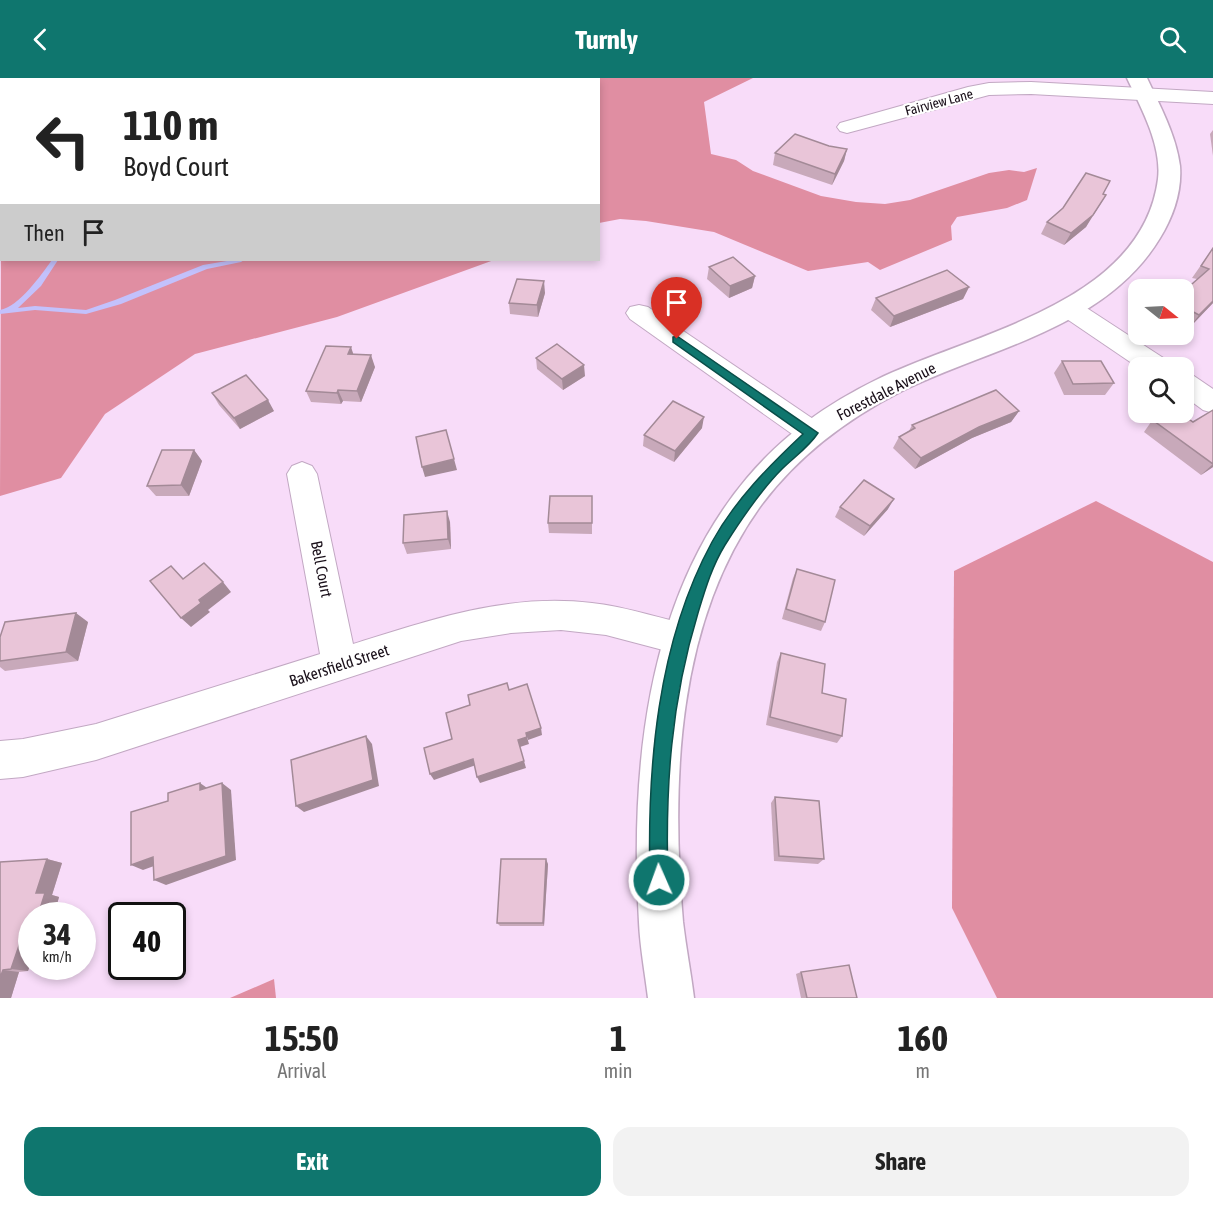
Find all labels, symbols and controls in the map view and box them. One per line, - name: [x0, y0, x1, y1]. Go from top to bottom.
- icon: back: [24, 23, 57, 56]
- icon: search: [1156, 23, 1189, 56]
- text: Turnly: [575, 24, 638, 55]
- street label: Fairview Lane: [903, 85, 975, 119]
- text: 110 m: [123, 101, 218, 149]
- icon: left: [24, 102, 102, 180]
- text: Boyd Court: [123, 151, 229, 182]
- icon: arrive: [77, 216, 110, 249]
- text: Then: [24, 220, 65, 246]
- pin: [651, 277, 702, 339]
- north arrow: [1128, 279, 1194, 345]
- map controls: [1128, 279, 1194, 423]
- icon: arrive: [660, 286, 693, 319]
- button: search: [1128, 357, 1194, 423]
- street label: Forestdale Avenue: [834, 358, 938, 424]
- street label: Bell Court: [308, 539, 336, 599]
- street label: Bakersfield Street: [287, 640, 391, 690]
- position arrow: [627, 848, 691, 912]
- speed limit sign: 40: [108, 902, 186, 980]
- text: 34: [43, 917, 71, 951]
- text: km/h: [42, 948, 72, 965]
- text: 15:50: [265, 1017, 339, 1059]
- text: 1: [610, 1017, 627, 1059]
- text: 160: [897, 1017, 948, 1059]
- text: Arrival: [277, 1059, 326, 1082]
- text: min: [604, 1059, 633, 1082]
- text: m: [916, 1059, 930, 1082]
- button: Exit: [24, 1127, 601, 1196]
- button: Share: [613, 1127, 1189, 1196]

